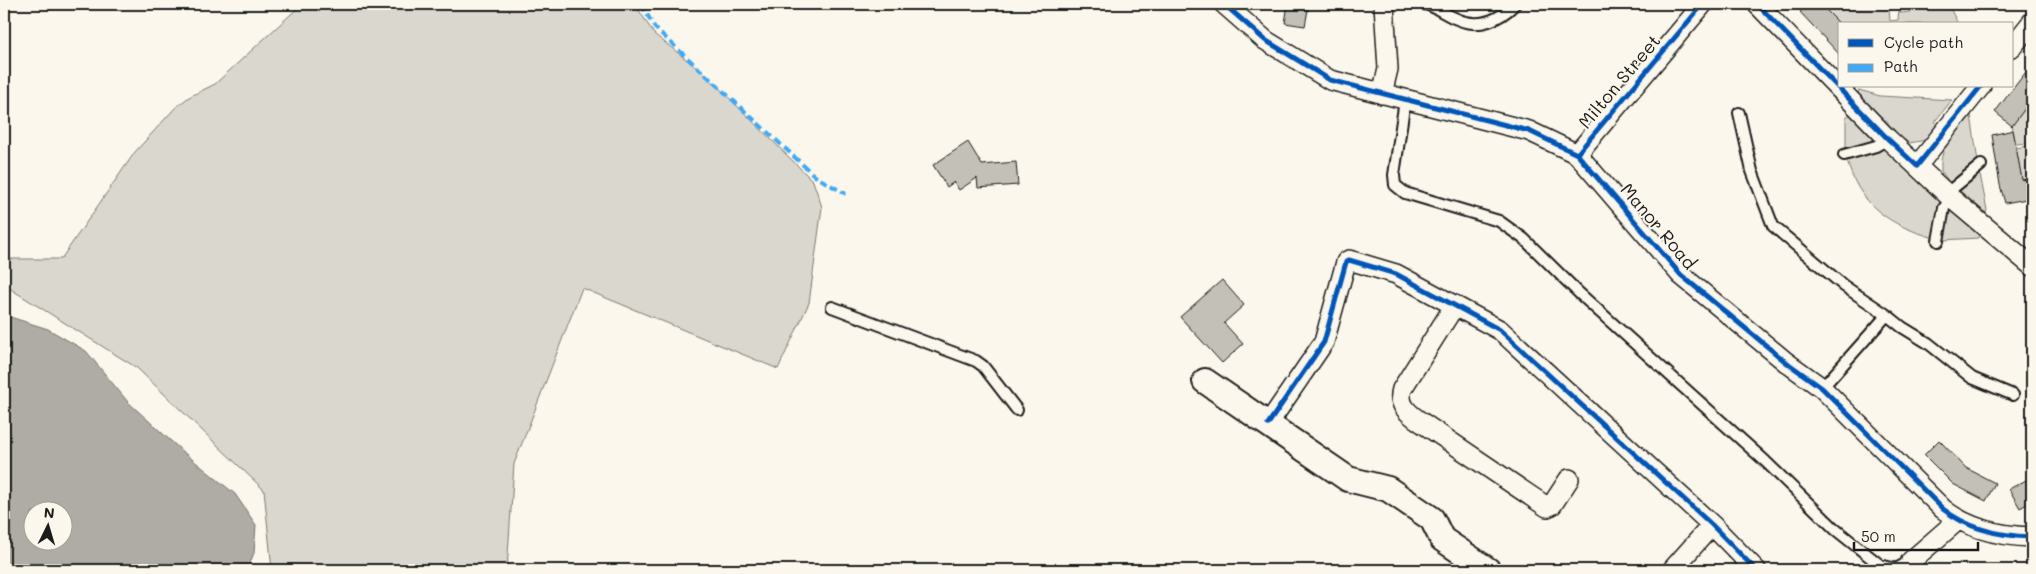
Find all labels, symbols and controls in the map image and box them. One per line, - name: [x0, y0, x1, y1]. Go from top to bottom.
- legend: [1838, 22, 2014, 88]
- street label: Milton Street: [1573, 29, 1665, 133]
- text: Cycle path: [1884, 32, 1963, 52]
- text: Path: [1884, 56, 1918, 76]
- street label: Manor Road: [1616, 178, 1702, 274]
- north arrow: [22, 502, 72, 552]
- text: N: [43, 503, 55, 522]
- scale bar: [1854, 519, 1977, 551]
- text: 50 m: [1861, 526, 1896, 546]

